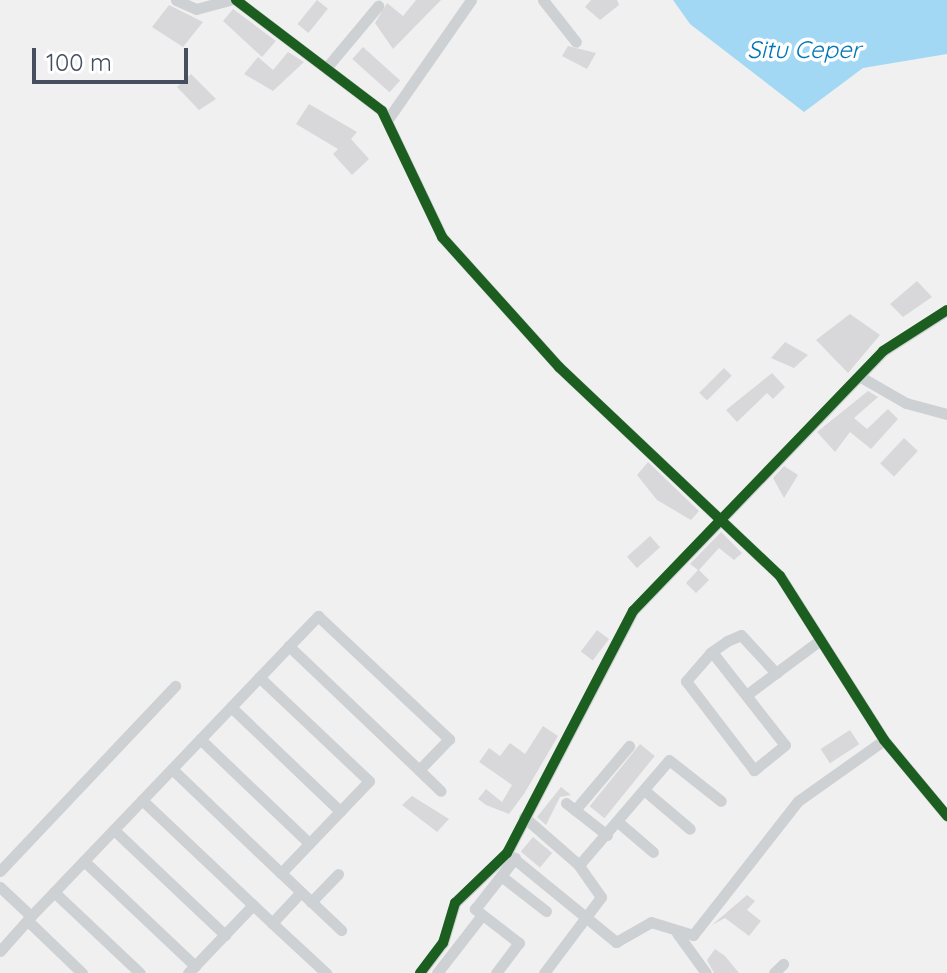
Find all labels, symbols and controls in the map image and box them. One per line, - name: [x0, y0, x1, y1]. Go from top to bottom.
- scale bar: [36, 32, 192, 82]
- water label: Situ Ceper: [747, 36, 861, 64]
- text: 100 m: [46, 47, 112, 77]

